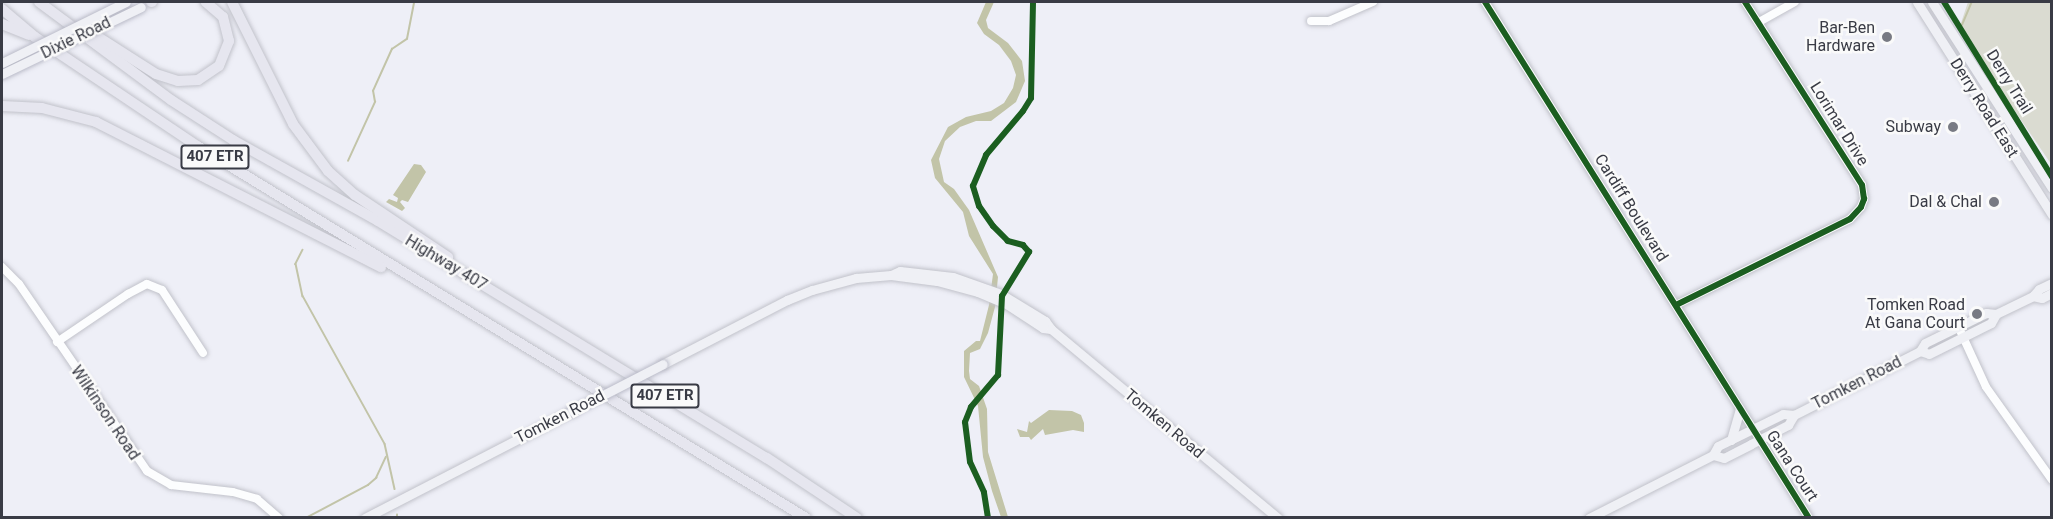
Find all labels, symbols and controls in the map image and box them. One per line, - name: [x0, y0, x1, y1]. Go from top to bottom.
- street label: Dixie Road: [38, 13, 114, 63]
- place label: Bar-Ben Hardware: [1806, 18, 1875, 56]
- marker: Bar-Ben Hardware: [1880, 30, 1894, 44]
- street label: Derry Trail: [1982, 46, 2036, 118]
- street label: Derry Road East: [1946, 55, 2022, 161]
- street label: Lorimar Drive: [1806, 79, 1872, 169]
- place label: Subway: [1886, 117, 1941, 137]
- marker: Subway: [1946, 120, 1960, 134]
- road number: 407 ETR: [179, 145, 251, 169]
- street label: Cardiff Boulevard: [1590, 151, 1672, 265]
- place label: Dal & Chal: [1909, 192, 1982, 212]
- marker: Dal & Chal: [1987, 195, 2001, 209]
- street label: Highway 407: [402, 231, 490, 295]
- place label: Tomken Road At Gana Court: [1865, 295, 1965, 333]
- marker: Tomken Road At Gana Court: [1970, 307, 1984, 321]
- street label: Tomken Road: [1809, 352, 1905, 414]
- street label: Wilkinson Road: [66, 362, 144, 464]
- road number: 407 ETR: [629, 384, 701, 408]
- street label: Tomken Road: [1120, 385, 1208, 463]
- street label: Tomken Road: [512, 386, 608, 448]
- street label: Gana Court: [1762, 427, 1822, 505]

